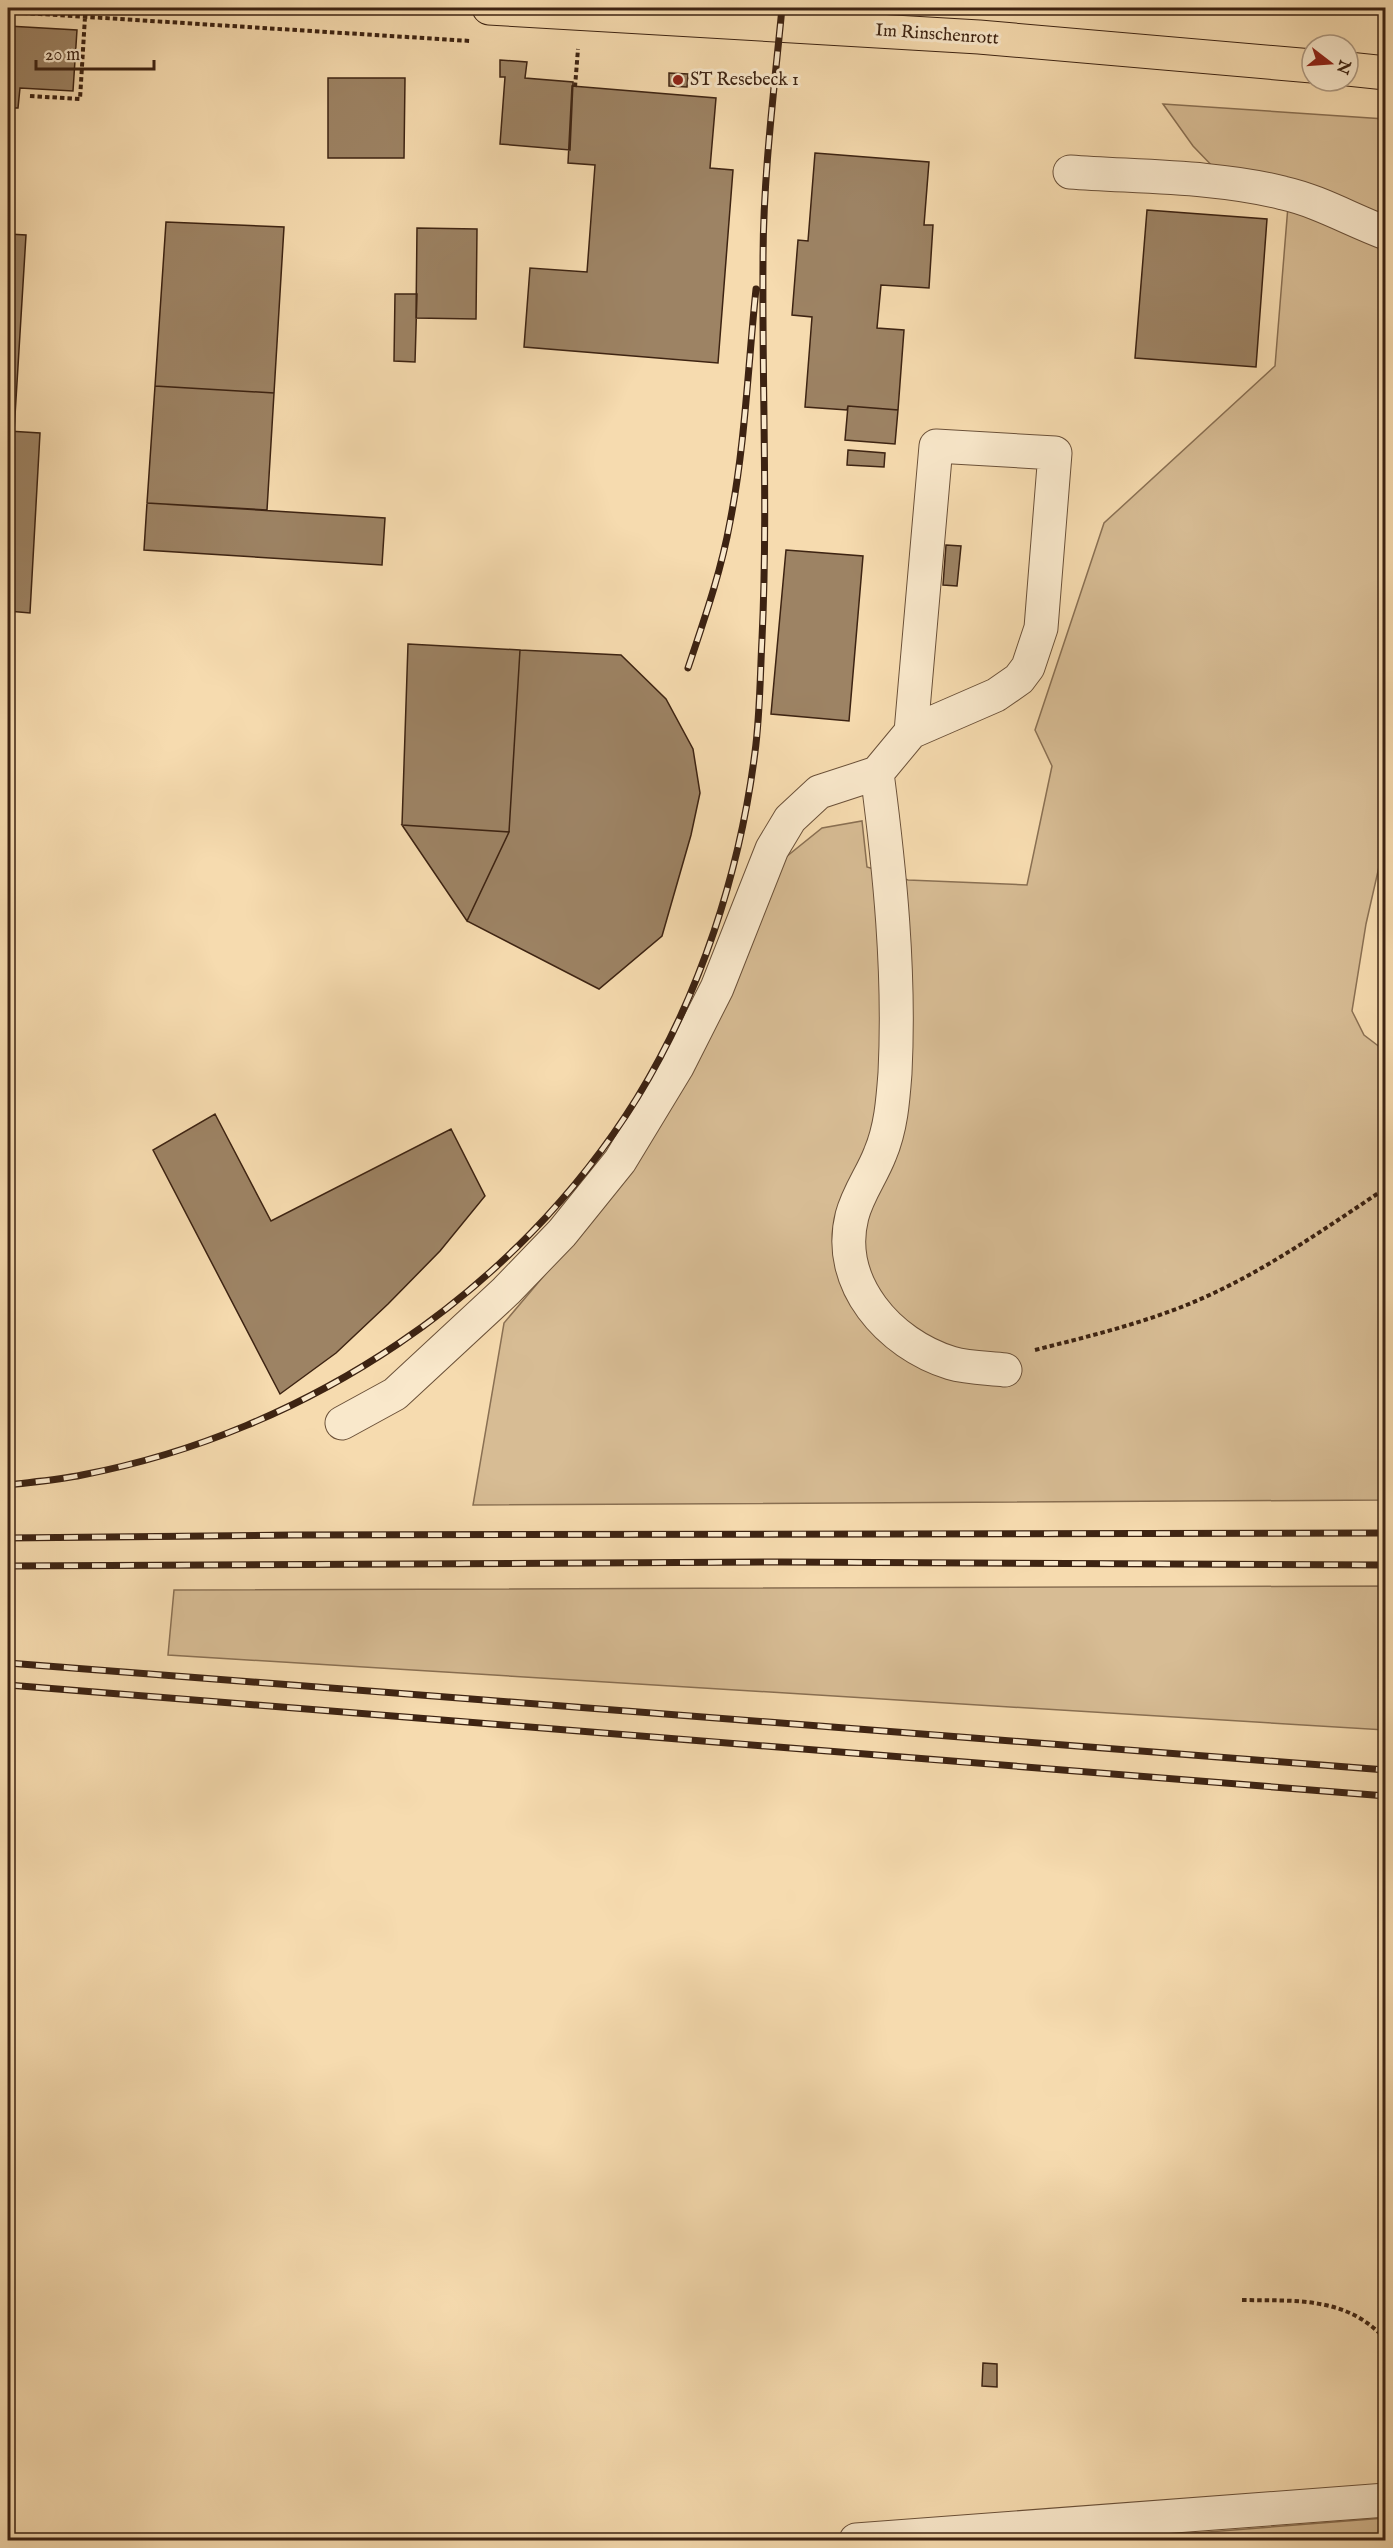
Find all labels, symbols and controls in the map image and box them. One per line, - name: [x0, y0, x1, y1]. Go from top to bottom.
- street label: Im Rinschenrott: [874, 19, 1000, 51]
- scale bar: [36, 33, 154, 71]
- north arrow: [1300, 33, 1360, 93]
- text: 20 m: [45, 44, 80, 67]
- text: N: [1331, 56, 1354, 76]
- place label: ST Resebeck 1: [690, 69, 799, 92]
- marker: ST Resebeck 1: [671, 73, 685, 87]

